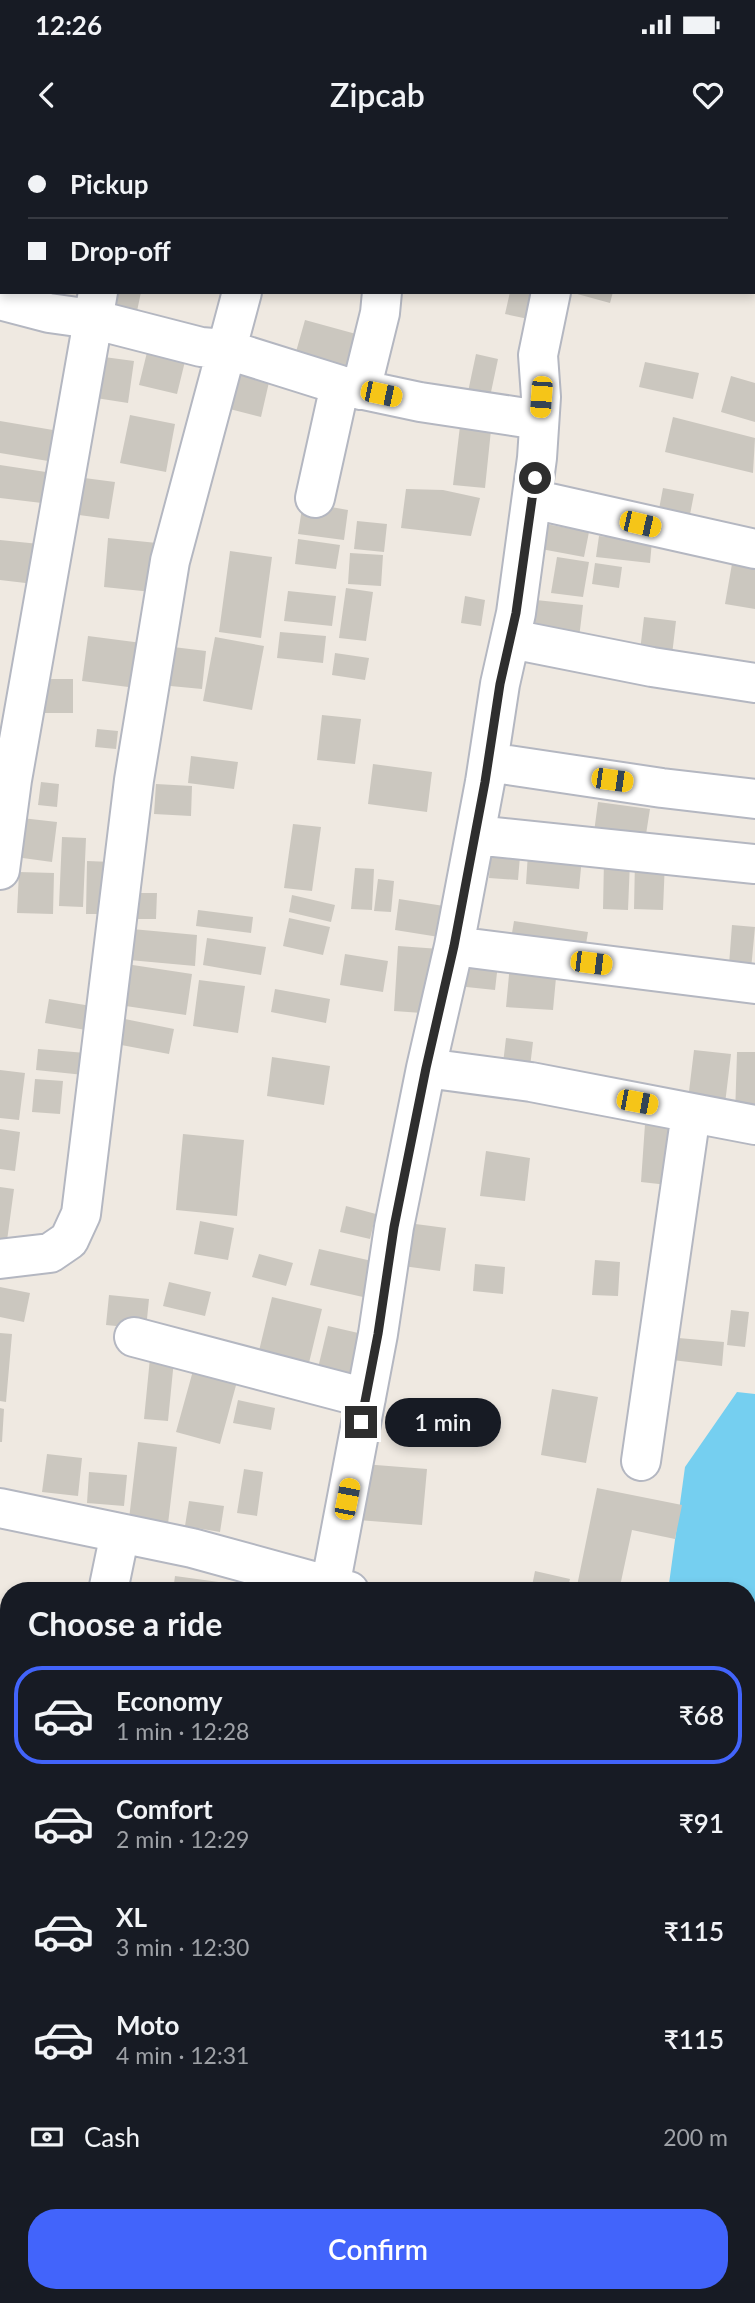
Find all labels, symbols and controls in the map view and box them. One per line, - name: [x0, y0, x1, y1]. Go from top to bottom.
- text: 12:26: [35, 9, 102, 41]
- text: Zipcab: [330, 75, 425, 114]
- icon: back: [28, 76, 66, 114]
- icon: heart: [689, 76, 727, 114]
- text: Pickup: [70, 168, 149, 200]
- text: Drop-off: [70, 235, 171, 267]
- car: [530, 375, 553, 419]
- car: [359, 379, 404, 409]
- route start: [519, 462, 551, 494]
- car: [618, 509, 663, 539]
- car: [590, 767, 635, 793]
- car: [569, 950, 614, 976]
- car: [615, 1088, 660, 1116]
- callout: 1 min: [386, 1398, 501, 1446]
- route end: [345, 1406, 377, 1438]
- text: 1 min: [415, 1408, 471, 1436]
- car: [333, 1476, 362, 1522]
- text: Choose a ride: [28, 1604, 222, 1643]
- icon: car: [32, 1684, 95, 1747]
- text: Economy: [116, 1685, 222, 1717]
- text: ₹68: [679, 1699, 724, 1731]
- text: 1 min · 12:28: [116, 1717, 249, 1745]
- icon: car: [32, 1792, 95, 1855]
- text: Comfort: [116, 1793, 213, 1825]
- text: ₹91: [679, 1807, 724, 1839]
- text: 2 min · 12:29: [116, 1825, 249, 1853]
- icon: car: [32, 1900, 95, 1963]
- text: XL: [116, 1901, 147, 1933]
- text: ₹115: [664, 1915, 724, 1947]
- text: 3 min · 12:30: [116, 1933, 249, 1961]
- icon: car: [32, 2008, 95, 2071]
- text: Moto: [116, 2009, 179, 2041]
- text: ₹115: [664, 2023, 724, 2055]
- text: 4 min · 12:31: [116, 2041, 249, 2069]
- icon: cash: [28, 2118, 66, 2156]
- text: Cash: [84, 2121, 140, 2153]
- text: 200 m: [663, 2123, 728, 2151]
- button: Confirm: [28, 2209, 728, 2289]

